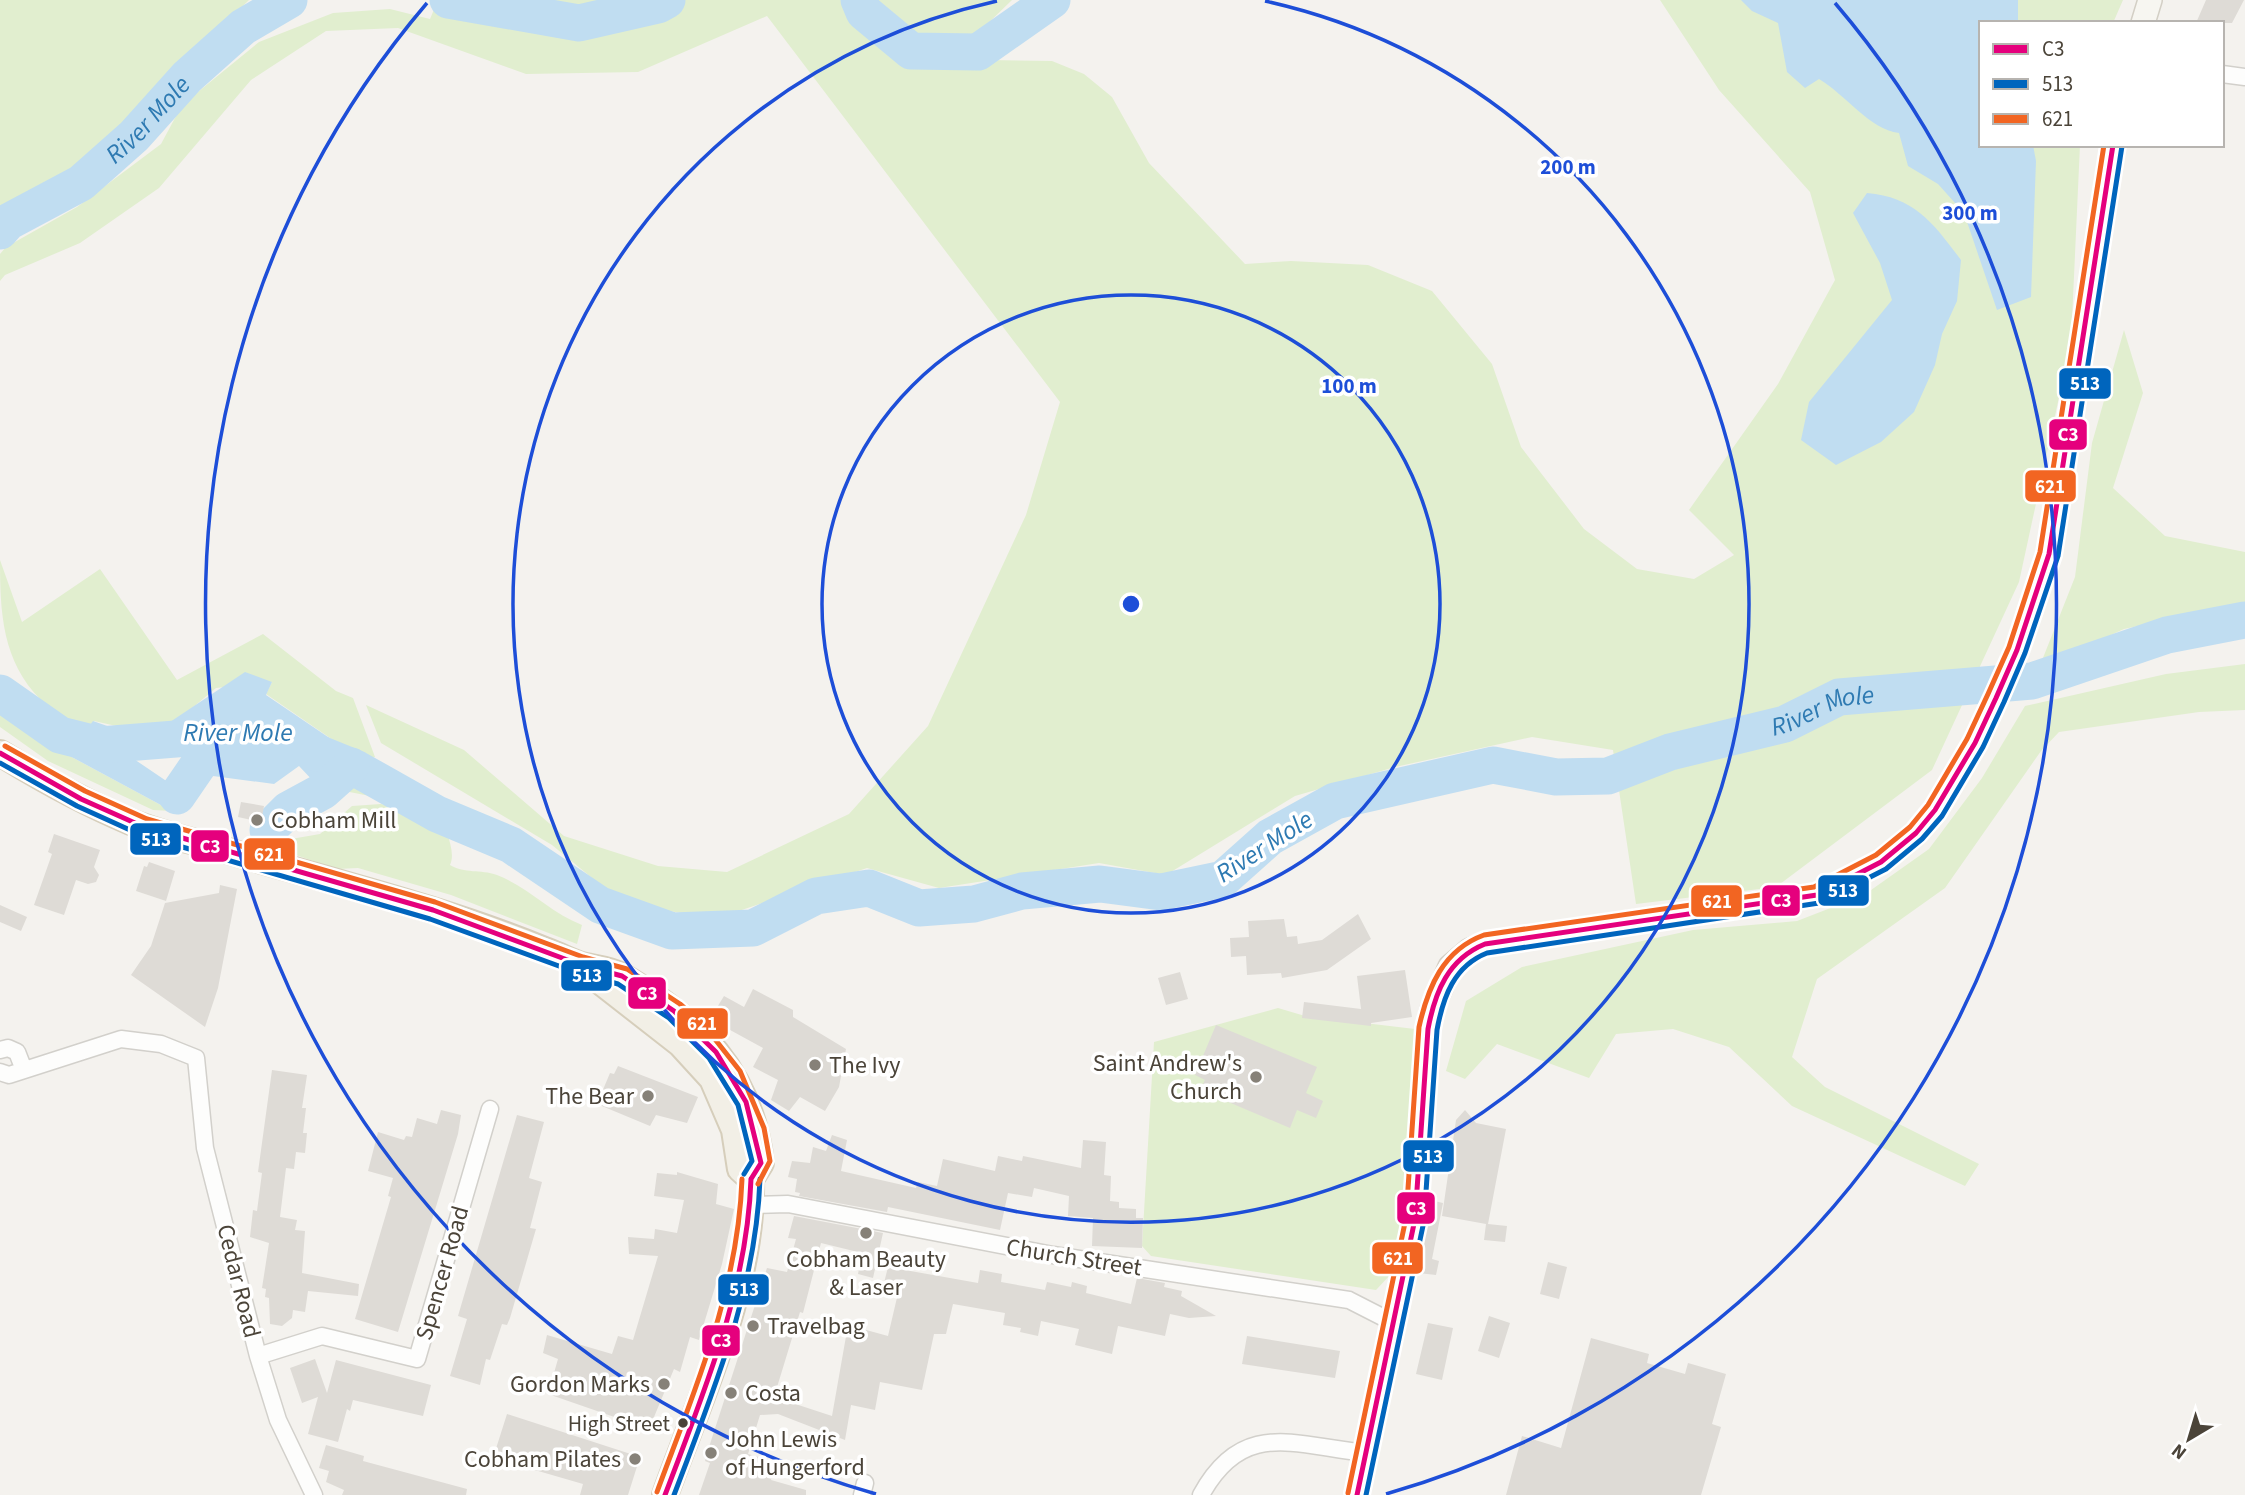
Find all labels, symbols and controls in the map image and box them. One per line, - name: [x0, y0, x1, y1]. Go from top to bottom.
- legend: [1979, 21, 2224, 147]
- text: C3: [2042, 34, 2064, 64]
- water label: River Mole: [97, 67, 199, 172]
- text: 513: [2042, 69, 2073, 99]
- text: 621: [2042, 104, 2073, 134]
- text: 200 m: [1540, 152, 1596, 182]
- text: 300 m: [1942, 198, 1998, 228]
- line badge: 513: [2058, 367, 2112, 400]
- text: 100 m: [1321, 371, 1377, 401]
- text: 513: [2070, 371, 2100, 398]
- line badge: C3: [2048, 418, 2088, 451]
- text: C3: [2057, 422, 2079, 449]
- line badge: 621: [2024, 469, 2077, 503]
- text: 621: [2035, 474, 2065, 501]
- centre of rings: [1119, 592, 1143, 616]
- water label: River Mole: [1767, 676, 1876, 746]
- water label: River Mole: [183, 714, 293, 751]
- water label: River Mole: [1208, 801, 1320, 892]
- place label: Cobham Mill: [271, 803, 396, 838]
- marker: Cobham Mill: [249, 812, 265, 828]
- line badge: 513: [129, 822, 182, 856]
- text: 513: [141, 827, 171, 854]
- line badge: C3: [190, 829, 230, 863]
- text: C3: [199, 834, 221, 861]
- line badge: 621: [243, 837, 296, 871]
- text: 621: [254, 842, 284, 869]
- line badge: 513: [1817, 874, 1870, 907]
- text: 513: [1828, 878, 1858, 905]
- line badge: 621: [1690, 884, 1743, 918]
- line badge: C3: [1761, 884, 1801, 917]
- text: C3: [1770, 888, 1792, 915]
- text: 621: [1702, 889, 1732, 916]
- line badge: 513: [560, 959, 613, 992]
- text: 513: [572, 963, 602, 990]
- line badge: C3: [627, 976, 667, 1010]
- text: C3: [636, 981, 658, 1008]
- line badge: 621: [676, 1007, 729, 1040]
- text: 621: [687, 1011, 717, 1038]
- place label: Saint Andrew's Church: [1093, 1046, 1242, 1109]
- place label: The Ivy: [829, 1048, 900, 1083]
- marker: The Ivy: [807, 1057, 823, 1073]
- marker: Saint Andrew's Church: [1248, 1069, 1264, 1085]
- place label: The Bear: [545, 1079, 635, 1114]
- marker: The Bear: [640, 1088, 656, 1104]
- line badge: 513: [1402, 1139, 1455, 1173]
- text: 513: [1413, 1144, 1443, 1171]
- line badge: C3: [1396, 1191, 1436, 1225]
- text: C3: [1405, 1196, 1427, 1223]
- street label: Spencer Road: [407, 1202, 478, 1344]
- street label: Cedar Road: [208, 1221, 269, 1341]
- marker: Cobham Beauty & Laser: [858, 1225, 874, 1241]
- street label: Church Street: [1004, 1230, 1144, 1285]
- line badge: 621: [1371, 1241, 1424, 1275]
- place label: Cobham Beauty & Laser: [786, 1242, 946, 1305]
- text: 621: [1383, 1246, 1413, 1273]
- line badge: 513: [717, 1273, 770, 1306]
- text: 513: [729, 1277, 759, 1304]
- place label: Travelbag: [767, 1309, 865, 1344]
- marker: Travelbag: [745, 1318, 761, 1334]
- line badge: C3: [701, 1324, 741, 1357]
- text: C3: [710, 1328, 732, 1355]
- place label: Gordon Marks: [510, 1367, 650, 1402]
- marker: Gordon Marks: [656, 1376, 672, 1392]
- place label: Costa: [745, 1376, 801, 1411]
- marker: Costa: [723, 1385, 739, 1401]
- north arrow: [2154, 1404, 2224, 1474]
- place label: High Street: [568, 1408, 671, 1440]
- marker: High Street: [676, 1416, 690, 1430]
- place label: John Lewis of Hungerford: [725, 1422, 865, 1485]
- text: N: [2166, 1437, 2193, 1466]
- place label: Cobham Pilates: [464, 1442, 621, 1477]
- marker: John Lewis of Hungerford: [703, 1445, 719, 1461]
- marker: Cobham Pilates: [627, 1451, 643, 1467]

